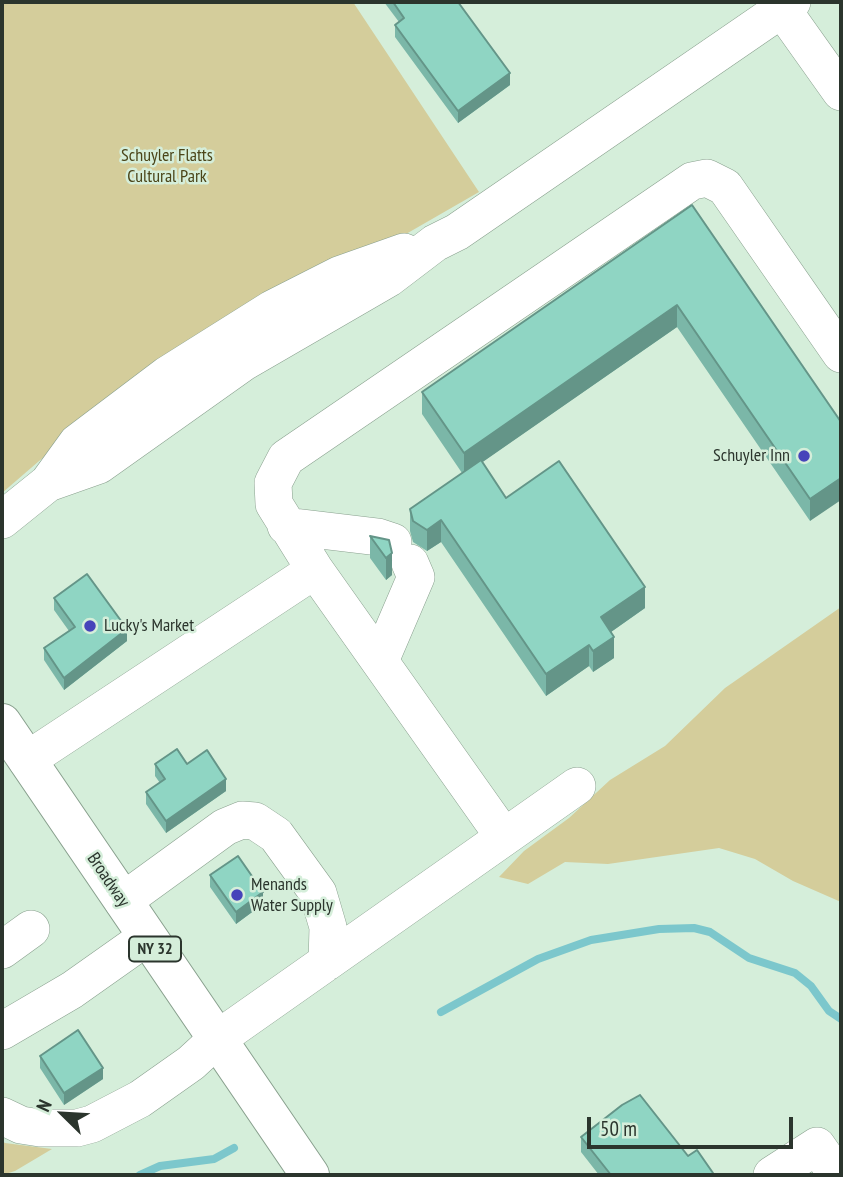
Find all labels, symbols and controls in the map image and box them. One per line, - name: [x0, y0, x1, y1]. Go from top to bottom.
- park label: Schuyler Flatts Cultural Park: [121, 145, 213, 188]
- place label: Schuyler Inn: [713, 445, 790, 467]
- marker: Schuyler Inn: [796, 448, 812, 464]
- place label: Lucky's Market: [104, 615, 194, 637]
- marker: Lucky's Market: [82, 618, 98, 634]
- street label: Broadway: [82, 849, 134, 911]
- place label: Menands Water Supply: [251, 874, 333, 917]
- marker: Menands Water Supply: [229, 887, 245, 903]
- road number: NY 32: [129, 937, 181, 962]
- north arrow: [28, 1079, 98, 1149]
- text: N: [31, 1096, 57, 1115]
- scale bar: [591, 1104, 798, 1148]
- text: 50 m: [600, 1115, 637, 1142]

